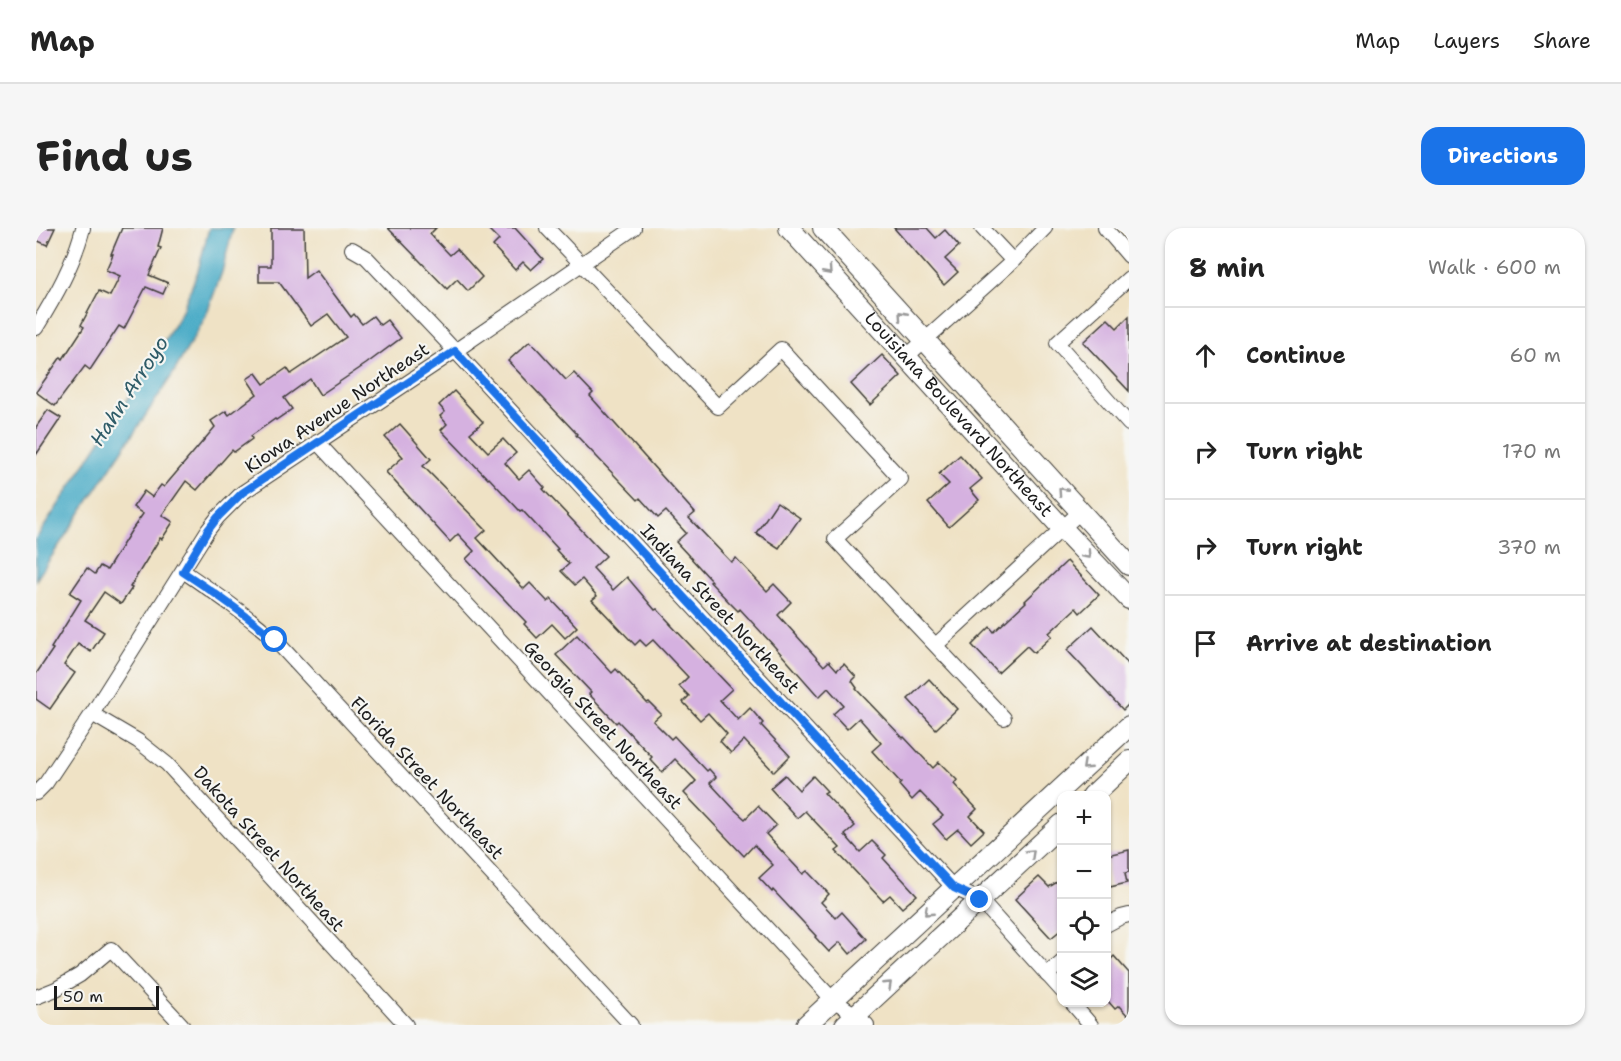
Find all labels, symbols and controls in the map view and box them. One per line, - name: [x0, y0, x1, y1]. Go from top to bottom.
- text: Map: [30, 22, 95, 60]
- text: Map: [1355, 27, 1400, 55]
- text: Layers: [1433, 27, 1500, 55]
- text: Share: [1533, 27, 1591, 55]
- button: Directions: [1421, 127, 1585, 185]
- text: Find us: [36, 128, 193, 184]
- text: 8 min: [1189, 250, 1265, 285]
- text: Walk · 600 m: [1428, 254, 1561, 280]
- one-way arrow: [821, 264, 832, 275]
- street label: Louisiana Boulevard Northeast: [859, 307, 1058, 522]
- one-way arrow: [898, 312, 909, 322]
- water label: Hahn Arroyo: [84, 331, 174, 451]
- street label: Kiowa Avenue Northeast: [240, 337, 434, 479]
- icon: ahead: [1189, 339, 1222, 372]
- text: Continue: [1246, 341, 1346, 370]
- text: 60 m: [1509, 342, 1561, 368]
- icon: right: [1189, 435, 1222, 468]
- text: Turn right: [1246, 437, 1363, 466]
- text: 170 m: [1502, 438, 1561, 464]
- one-way arrow: [1058, 487, 1069, 497]
- street label: Indiana Street Northeast: [635, 519, 805, 699]
- icon: right: [1189, 531, 1222, 564]
- text: Turn right: [1246, 533, 1363, 562]
- text: 370 m: [1497, 534, 1561, 560]
- one-way arrow: [1080, 548, 1091, 558]
- route start: [261, 626, 287, 652]
- icon: arrive: [1189, 627, 1222, 660]
- text: Arrive at destination: [1246, 629, 1492, 658]
- street label: Georgia Street Northeast: [518, 635, 688, 815]
- street label: Florida Street Northeast: [345, 691, 509, 865]
- one-way arrow: [1082, 759, 1093, 770]
- street label: Dakota Street Northeast: [188, 761, 350, 937]
- map controls: [1057, 791, 1111, 1007]
- button: +: [1057, 791, 1111, 845]
- button: −: [1057, 845, 1111, 899]
- one-way arrow: [1024, 849, 1035, 860]
- route end: [966, 886, 992, 912]
- button: locate: [1057, 899, 1111, 953]
- one-way arrow: [924, 905, 935, 916]
- button: layers: [1057, 953, 1111, 1007]
- one-way arrow: [882, 981, 892, 992]
- scale bar: [54, 983, 159, 1010]
- text: 50 m: [63, 986, 103, 1007]

